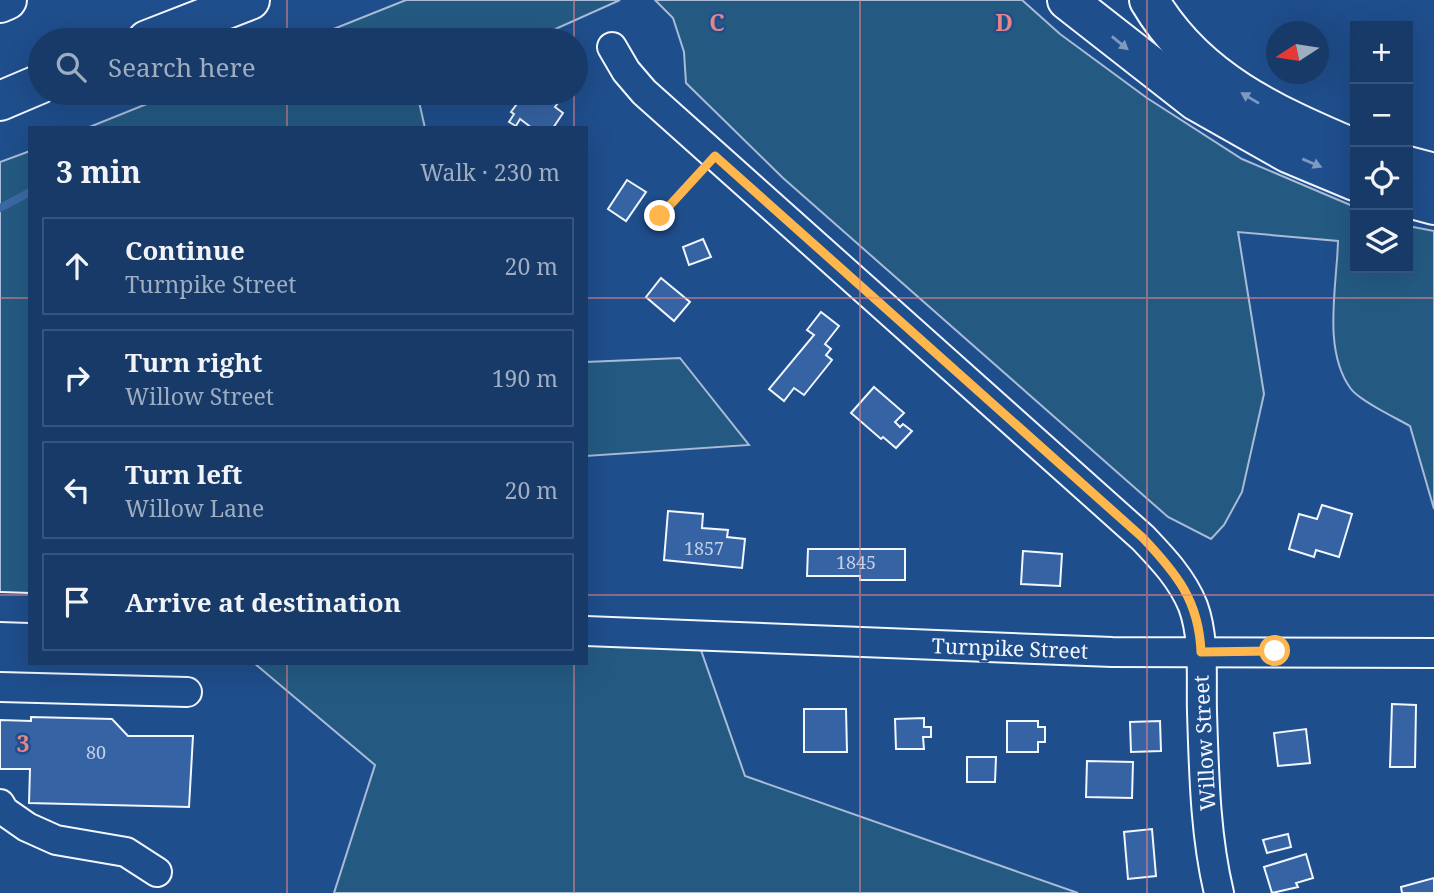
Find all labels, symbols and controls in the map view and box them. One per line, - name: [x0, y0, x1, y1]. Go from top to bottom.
- text: C: [709, 6, 725, 38]
- text: D: [995, 6, 1013, 38]
- north arrow: [1266, 21, 1329, 84]
- map controls: [1350, 21, 1413, 273]
- button: +: [1350, 21, 1413, 84]
- search box: [28, 28, 588, 105]
- one-way arrow: [1111, 35, 1129, 50]
- icon: search: [52, 48, 90, 86]
- text: Search here: [108, 49, 256, 85]
- button: −: [1350, 84, 1413, 147]
- one-way arrow: [1240, 92, 1259, 104]
- button: locate: [1350, 147, 1413, 210]
- text: 3 min: [56, 151, 141, 192]
- text: Walk · 230 m: [420, 156, 560, 188]
- one-way arrow: [1302, 157, 1322, 169]
- route end: [644, 200, 675, 231]
- button: layers: [1350, 210, 1413, 273]
- text: Continue: [125, 232, 245, 268]
- icon: ahead: [58, 247, 96, 285]
- text: 20 m: [505, 250, 558, 282]
- text: Turnpike Street: [125, 268, 296, 300]
- text: Turn right: [125, 344, 262, 380]
- icon: right: [58, 359, 96, 397]
- text: 190 m: [492, 362, 558, 394]
- text: Willow Street: [125, 380, 274, 412]
- text: Turn left: [125, 456, 242, 492]
- icon: left: [58, 471, 96, 509]
- text: 20 m: [505, 474, 558, 506]
- text: Willow Lane: [125, 492, 264, 524]
- house number: 1857: [684, 536, 724, 560]
- house number: 1845: [836, 550, 876, 574]
- icon: arrive: [58, 583, 96, 621]
- text: Arrive at destination: [125, 584, 401, 620]
- street label: Turnpike Street: [931, 631, 1089, 665]
- route start: [1259, 635, 1290, 666]
- street label: Willow Street: [1186, 674, 1222, 812]
- text: 3: [17, 727, 30, 759]
- house number: 80: [86, 740, 106, 764]

